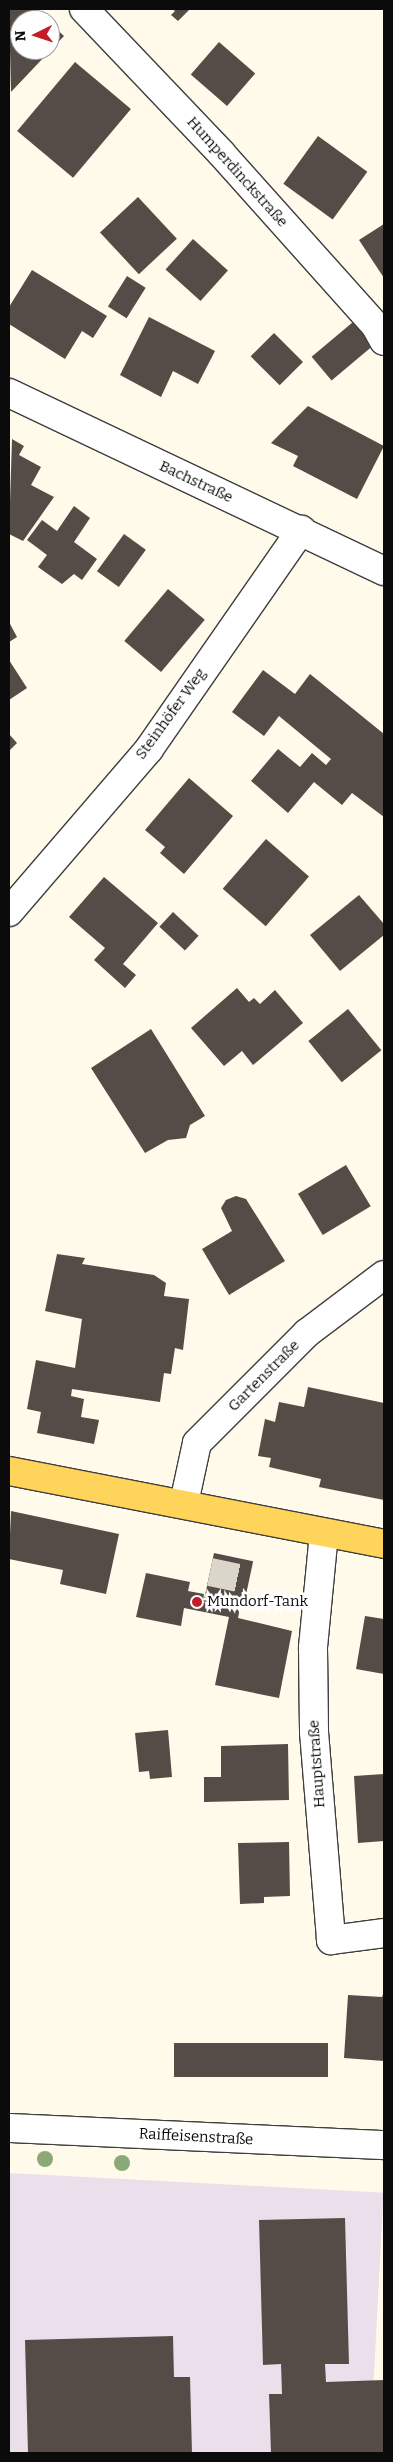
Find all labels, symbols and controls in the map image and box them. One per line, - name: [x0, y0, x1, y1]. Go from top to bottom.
- north arrow: [10, 10, 60, 60]
- text: N: [12, 30, 29, 42]
- street label: Humperdinckstraße: [183, 113, 291, 231]
- street label: Bachstraße: [156, 457, 236, 507]
- street label: Steinhöfer Weg: [132, 665, 210, 763]
- street label: Gartenstraße: [225, 1337, 303, 1415]
- place label: Mundorf-Tank: [207, 1593, 308, 1611]
- marker: Mundorf-Tank: [191, 1596, 203, 1608]
- street label: Hauptstraße: [305, 1719, 329, 1809]
- street label: Raiffeisenstraße: [138, 2125, 254, 2149]

